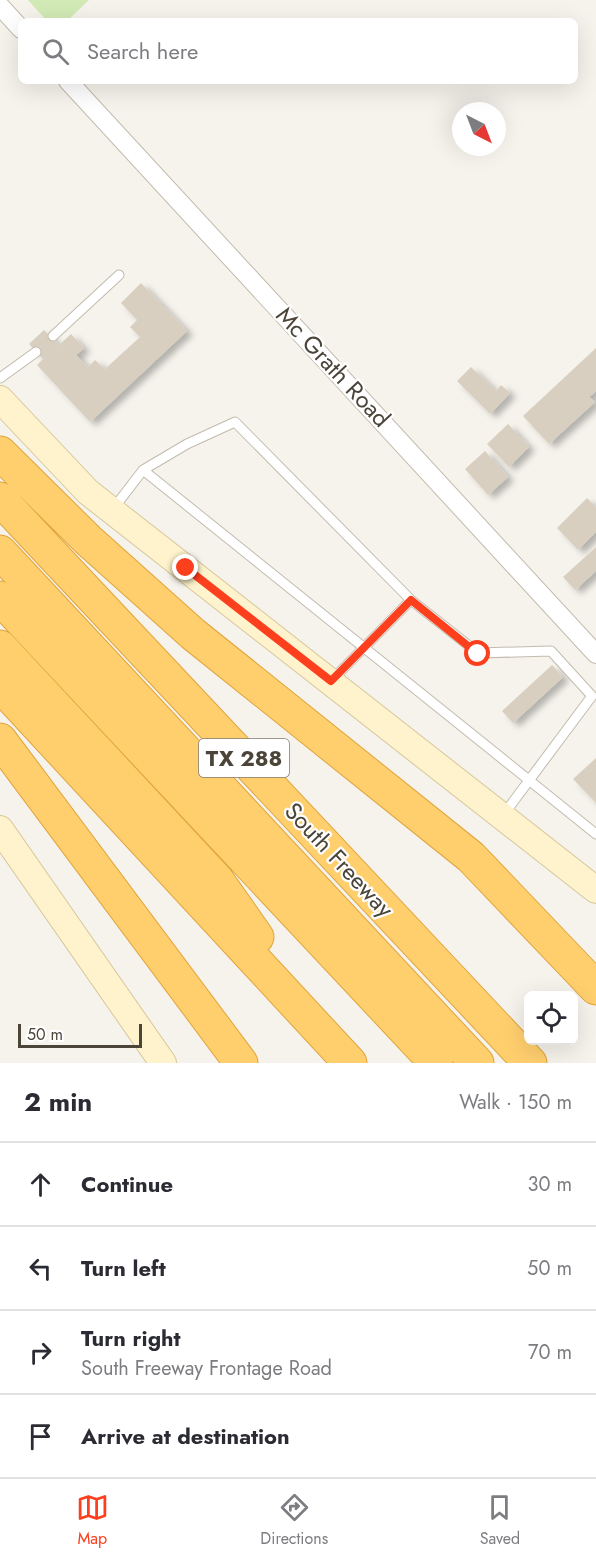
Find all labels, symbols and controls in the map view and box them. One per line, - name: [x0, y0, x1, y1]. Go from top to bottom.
- search box: [18, 18, 578, 84]
- icon: search: [39, 35, 72, 68]
- text: Search here: [87, 35, 198, 67]
- north arrow: [452, 102, 506, 156]
- street label: Mc Grath Road: [268, 298, 399, 435]
- route end: [172, 554, 198, 580]
- route start: [464, 640, 490, 666]
- road number: TX 288: [199, 739, 289, 777]
- street label: South Freeway: [277, 794, 402, 925]
- map controls: [524, 991, 578, 1045]
- button: locate: [524, 991, 578, 1045]
- scale bar: [18, 1021, 142, 1048]
- text: 50 m: [27, 1023, 63, 1046]
- text: 2 min: [24, 1083, 92, 1121]
- text: Walk · 150 m: [459, 1088, 572, 1117]
- icon: ahead: [24, 1168, 57, 1201]
- text: Continue: [81, 1168, 173, 1200]
- text: 30 m: [527, 1170, 572, 1199]
- icon: left: [24, 1252, 57, 1285]
- text: Turn left: [81, 1252, 166, 1284]
- text: 50 m: [527, 1254, 572, 1283]
- text: Turn right: [81, 1322, 181, 1354]
- icon: right: [24, 1336, 57, 1369]
- text: 70 m: [528, 1338, 572, 1367]
- text: South Freeway Frontage Road: [81, 1354, 332, 1383]
- icon: arrive: [24, 1420, 57, 1453]
- text: Arrive at destination: [81, 1420, 290, 1452]
- tab: Map: [76, 1491, 109, 1550]
- tab: Directions: [260, 1491, 328, 1550]
- tab: Saved: [480, 1491, 520, 1550]

